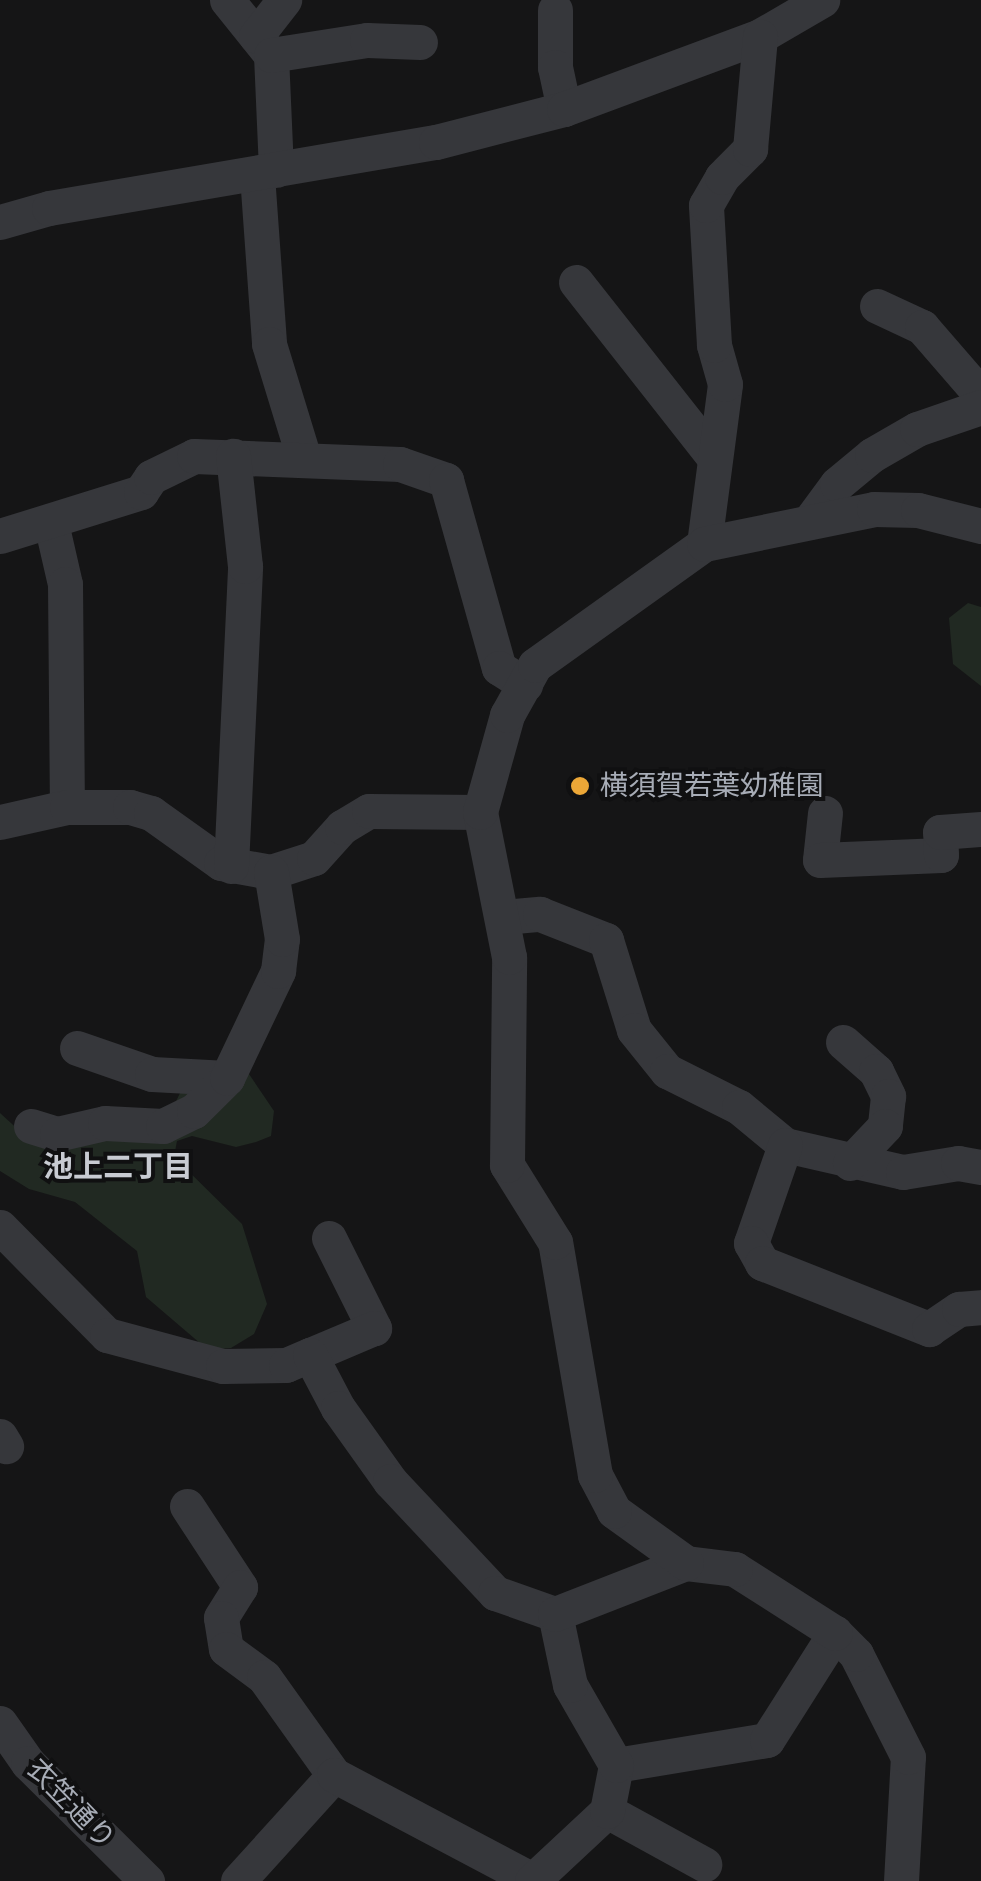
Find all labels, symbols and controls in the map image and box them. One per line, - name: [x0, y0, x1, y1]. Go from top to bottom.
- place label: 横須賀若葉幼稚園: [600, 769, 824, 803]
- marker: 横須賀若葉幼稚園: [569, 775, 591, 797]
- district label: 池上二丁目: [43, 1149, 193, 1185]
- street label: 衣笠通り: [20, 1752, 122, 1856]

